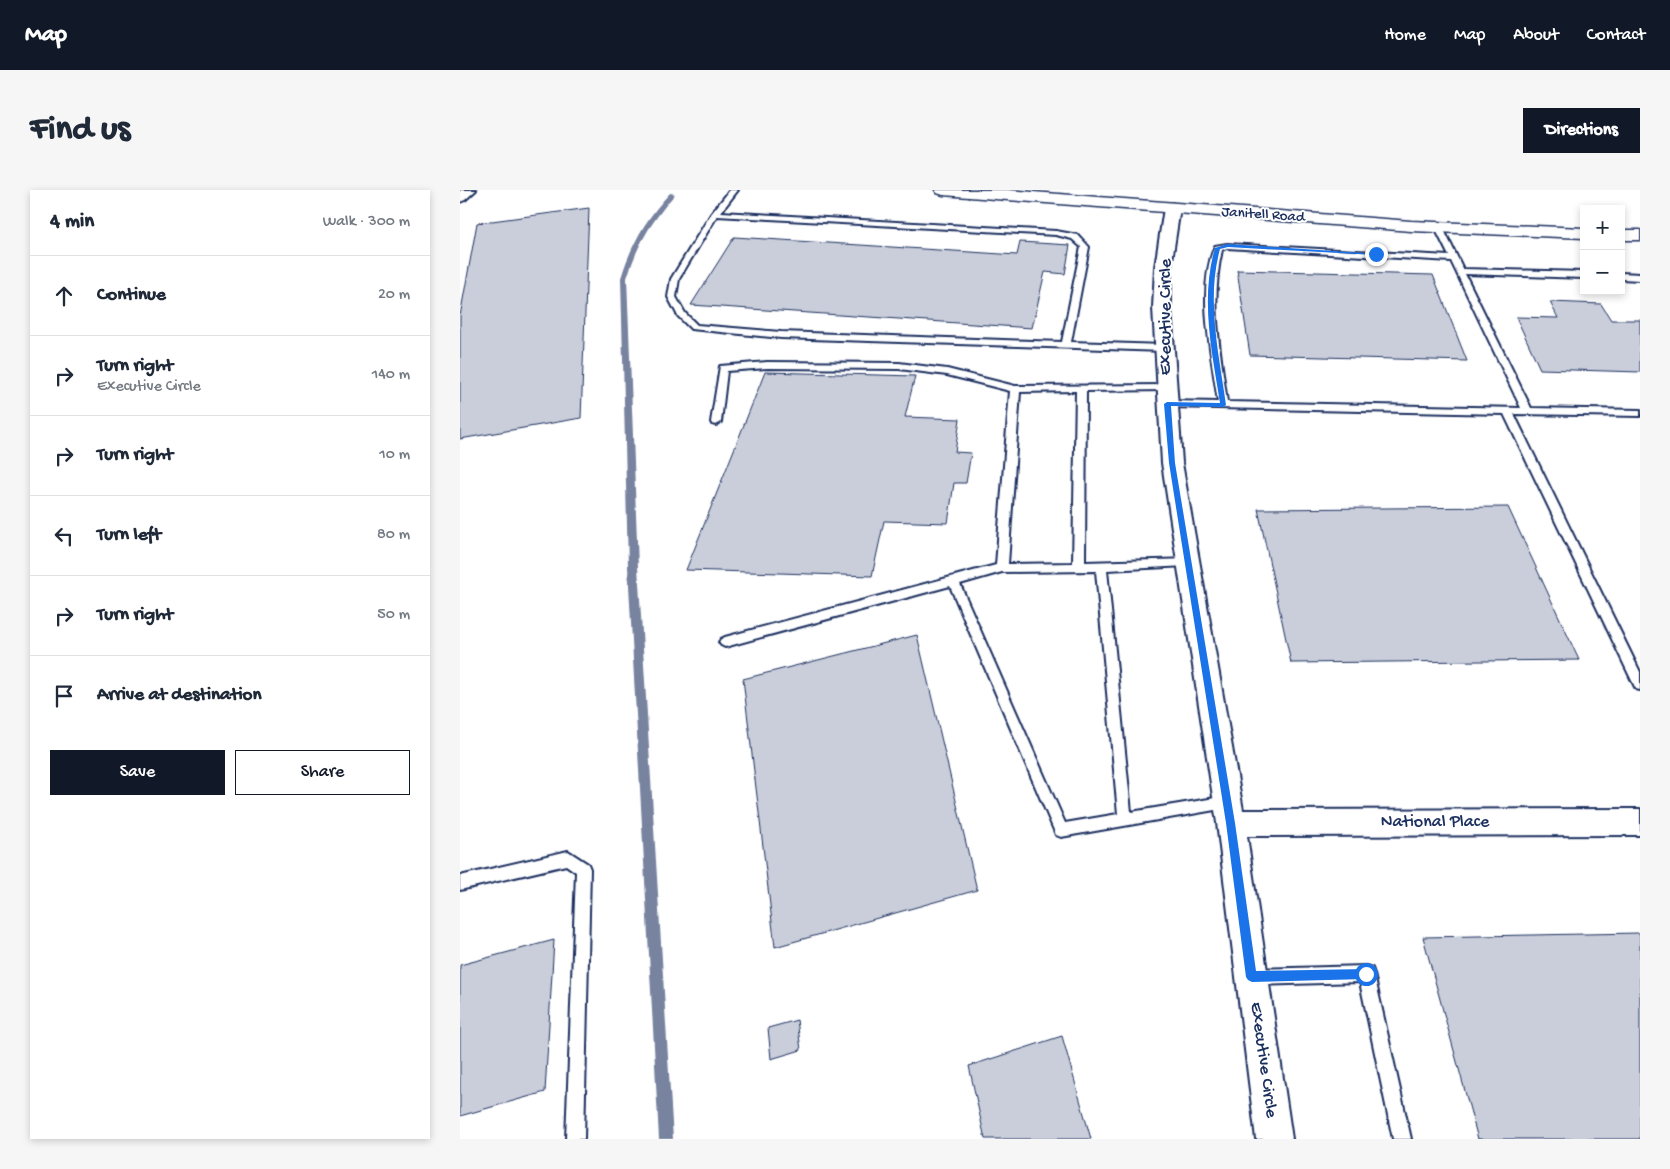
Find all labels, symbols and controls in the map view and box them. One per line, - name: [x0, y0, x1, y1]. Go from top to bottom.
- text: Map: [25, 21, 67, 50]
- text: Home: [1384, 25, 1426, 46]
- text: Map: [1454, 25, 1485, 46]
- text: About: [1513, 25, 1559, 46]
- text: Contact: [1587, 25, 1645, 46]
- button: Directions: [1523, 108, 1640, 153]
- text: Find us: [30, 110, 130, 151]
- street label: Janitell Road: [1221, 203, 1306, 227]
- map controls: [1580, 205, 1625, 295]
- button: +: [1580, 205, 1625, 250]
- text: 4 min: [50, 210, 94, 235]
- text: Walk · 300 m: [323, 213, 410, 232]
- route end: [1365, 243, 1388, 266]
- button: −: [1580, 250, 1625, 295]
- street label: Executive Circle: [1156, 258, 1177, 375]
- icon: ahead: [50, 282, 78, 310]
- text: Continue: [97, 284, 166, 307]
- text: 20 m: [378, 286, 410, 305]
- text: Turn right: [97, 355, 173, 378]
- icon: right: [50, 362, 78, 390]
- text: 140 m: [372, 366, 410, 385]
- text: Executive Circle: [97, 378, 201, 397]
- icon: right: [50, 442, 78, 470]
- text: Turn right: [97, 444, 173, 467]
- text: 10 m: [379, 446, 410, 465]
- icon: left: [50, 522, 78, 550]
- text: Turn left: [97, 524, 161, 547]
- text: 80 m: [377, 526, 410, 545]
- icon: right: [50, 602, 78, 630]
- text: Turn right: [97, 604, 173, 627]
- text: 50 m: [377, 606, 410, 625]
- icon: arrive: [50, 682, 78, 710]
- text: Arrive at destination: [97, 684, 261, 707]
- button: Save: [50, 750, 225, 795]
- button: Share: [235, 750, 410, 795]
- street label: National Place: [1381, 812, 1490, 833]
- route start: [1355, 963, 1378, 986]
- street label: Executive Circle: [1244, 1001, 1282, 1120]

